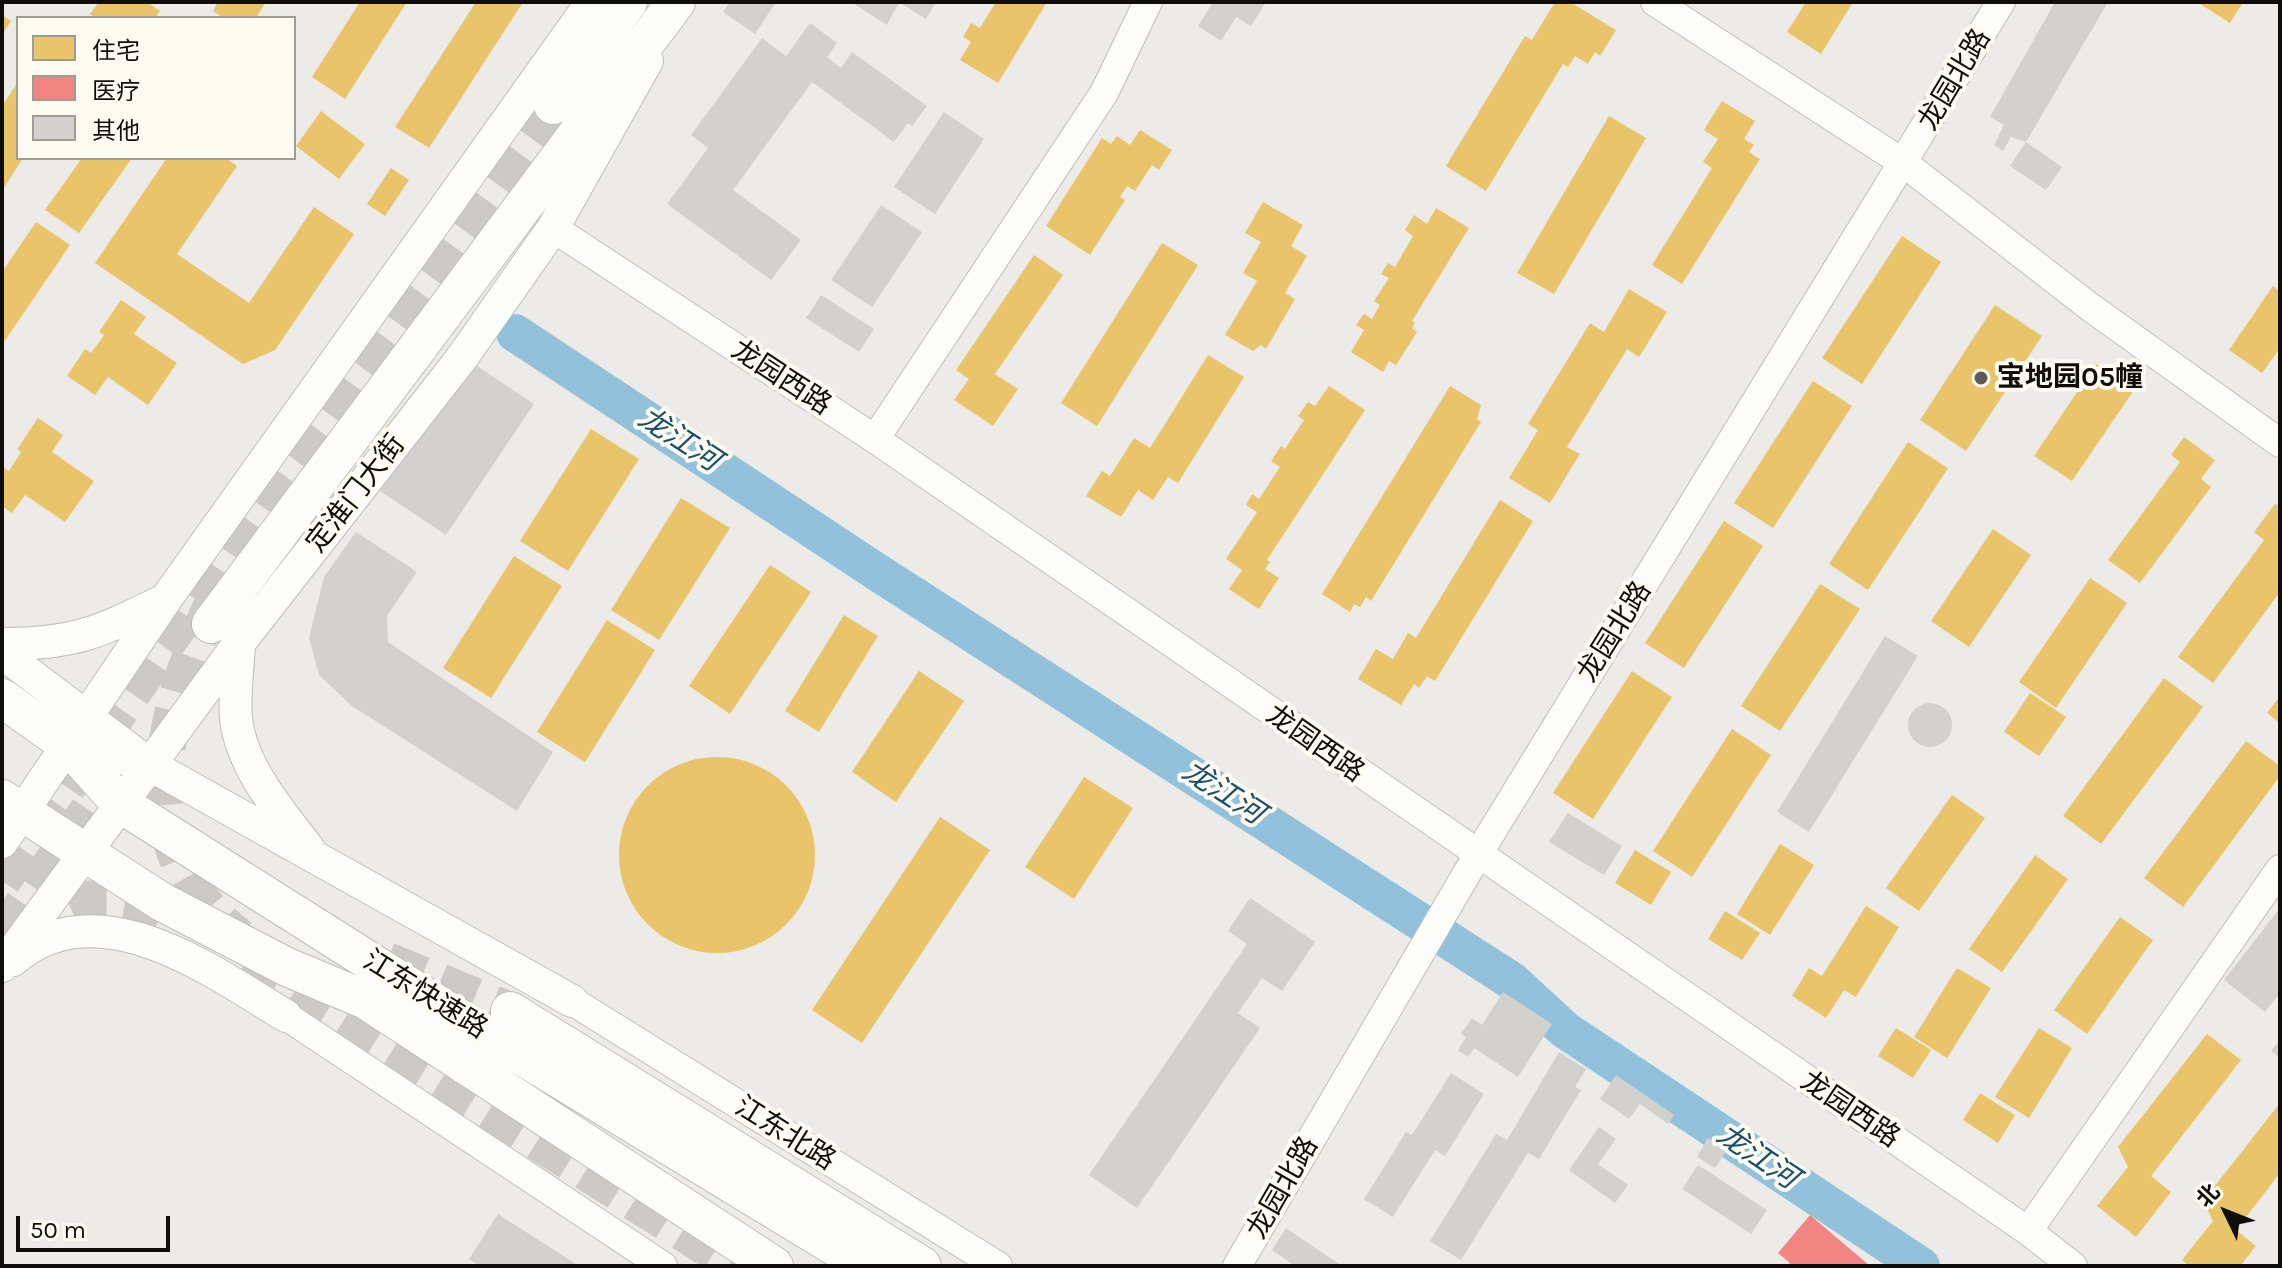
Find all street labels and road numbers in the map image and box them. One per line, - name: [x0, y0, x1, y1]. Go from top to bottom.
- street label: 龙园北路: [1912, 23, 1998, 137]
- street label: 龙园西路: [725, 333, 837, 423]
- street label: 定淮门大街: [300, 428, 412, 560]
- street label: 龙园北路: [1571, 576, 1659, 688]
- street label: 龙园西路: [1259, 698, 1371, 790]
- street label: 江东快速路: [357, 944, 493, 1046]
- street label: 龙园西路: [1794, 1065, 1906, 1155]
- street label: 江东北路: [729, 1090, 841, 1178]
- street label: 龙园北路: [1240, 1131, 1326, 1245]

